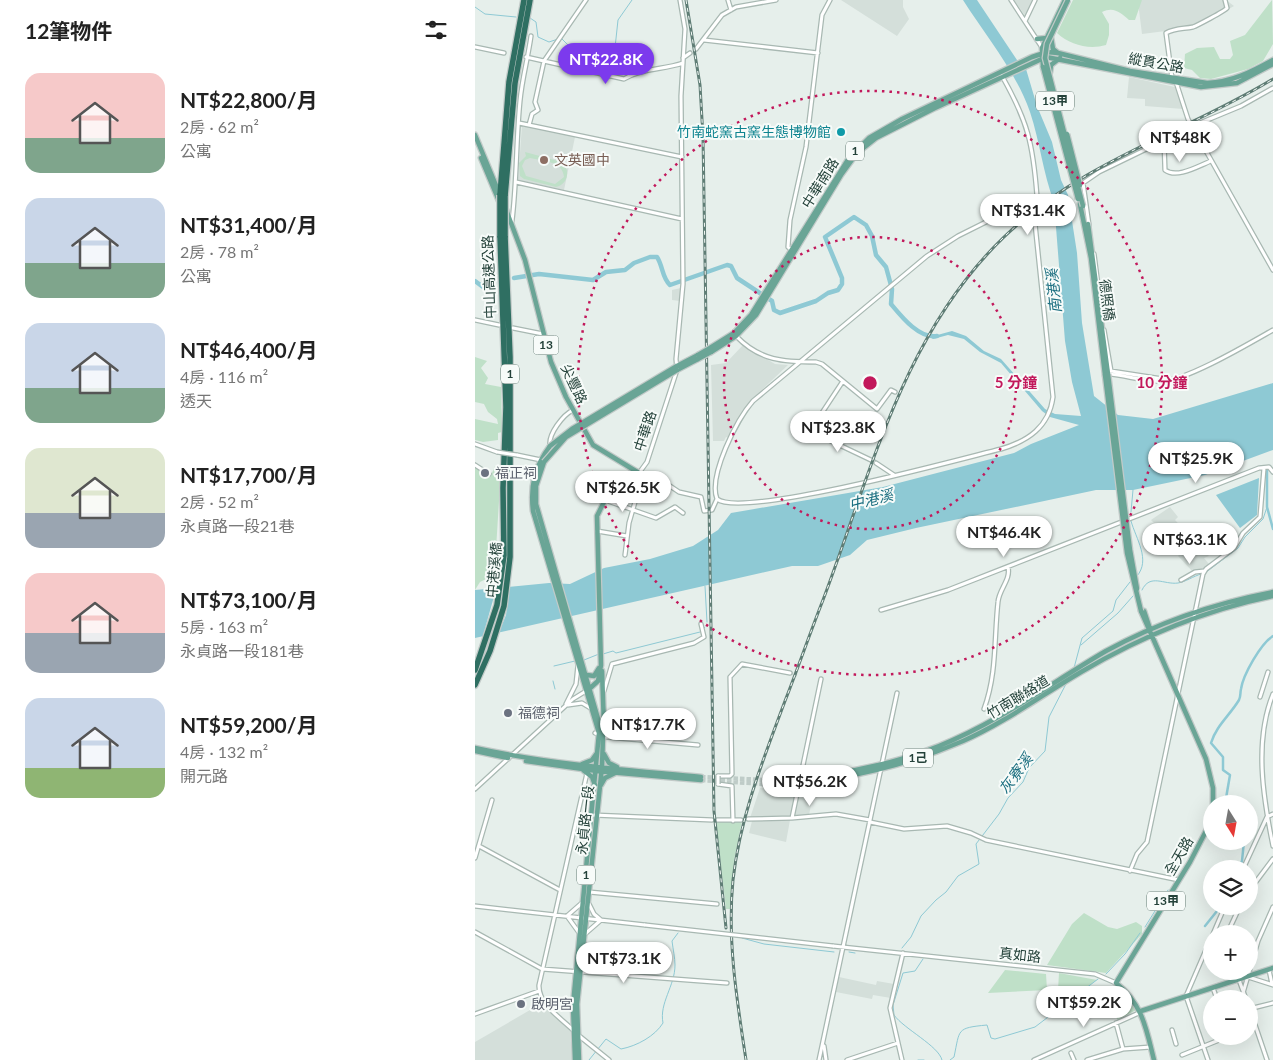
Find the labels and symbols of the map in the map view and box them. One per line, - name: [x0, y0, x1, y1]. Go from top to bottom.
- pin: NT$22.8K: [554, 42, 658, 85]
- street label: 縱貫公路: [1127, 49, 1185, 76]
- road number: 13甲: [1036, 92, 1074, 110]
- pin: NT$48K: [1139, 120, 1221, 163]
- place label: 竹南蛇窯古窯生態博物館: [677, 123, 831, 140]
- marker: 竹南蛇窯古窯生態博物館: [835, 126, 847, 138]
- road number: 1: [846, 142, 864, 160]
- place label: 文英國中: [554, 151, 610, 168]
- marker: 文英國中: [538, 154, 550, 166]
- street label: 中華南路: [798, 154, 842, 211]
- pin: NT$31.4K: [976, 194, 1080, 236]
- street label: 中山高速公路: [479, 235, 498, 319]
- water label: 南港溪: [1041, 266, 1064, 314]
- street label: 德照橋: [1097, 278, 1118, 322]
- road number: 13: [533, 336, 559, 354]
- street label: 尖豐路: [558, 361, 591, 406]
- road number: 1: [501, 364, 519, 384]
- text: 5 分鐘: [995, 373, 1037, 391]
- text: 10 分鐘: [1136, 373, 1188, 391]
- centre of rings: [861, 374, 879, 392]
- street label: 中華路: [630, 408, 659, 453]
- pin: NT$23.8K: [786, 410, 890, 453]
- pin: NT$25.9K: [1144, 442, 1248, 484]
- place label: 福正祠: [495, 464, 537, 481]
- marker: 福正祠: [479, 467, 491, 479]
- pin: NT$26.5K: [571, 470, 675, 513]
- water label: 中港溪: [847, 484, 897, 513]
- pin: NT$46.4K: [952, 516, 1056, 558]
- pin: NT$63.1K: [1138, 522, 1242, 565]
- street label: 中港溪橋: [483, 541, 504, 599]
- street label: 竹南聯絡道: [983, 671, 1052, 722]
- place label: 福德祠: [518, 704, 560, 721]
- marker: 福德祠: [502, 707, 514, 719]
- pin: NT$17.7K: [596, 708, 700, 750]
- road number: 1己: [903, 748, 933, 768]
- water label: 灰寮溪: [995, 748, 1037, 797]
- pin: NT$56.2K: [758, 764, 862, 807]
- street label: 永貞路一段: [572, 784, 597, 856]
- north arrow: [1203, 795, 1257, 850]
- street label: 全天路: [1161, 833, 1196, 878]
- road number: 1: [577, 866, 595, 884]
- road number: 13甲: [1147, 891, 1185, 910]
- pin: NT$73.1K: [572, 942, 676, 984]
- street label: 真如路: [998, 944, 1042, 965]
- pin: NT$59.2K: [1032, 986, 1136, 1028]
- place label: 啟明宮: [531, 995, 573, 1012]
- marker: 啟明宮: [515, 998, 527, 1010]

